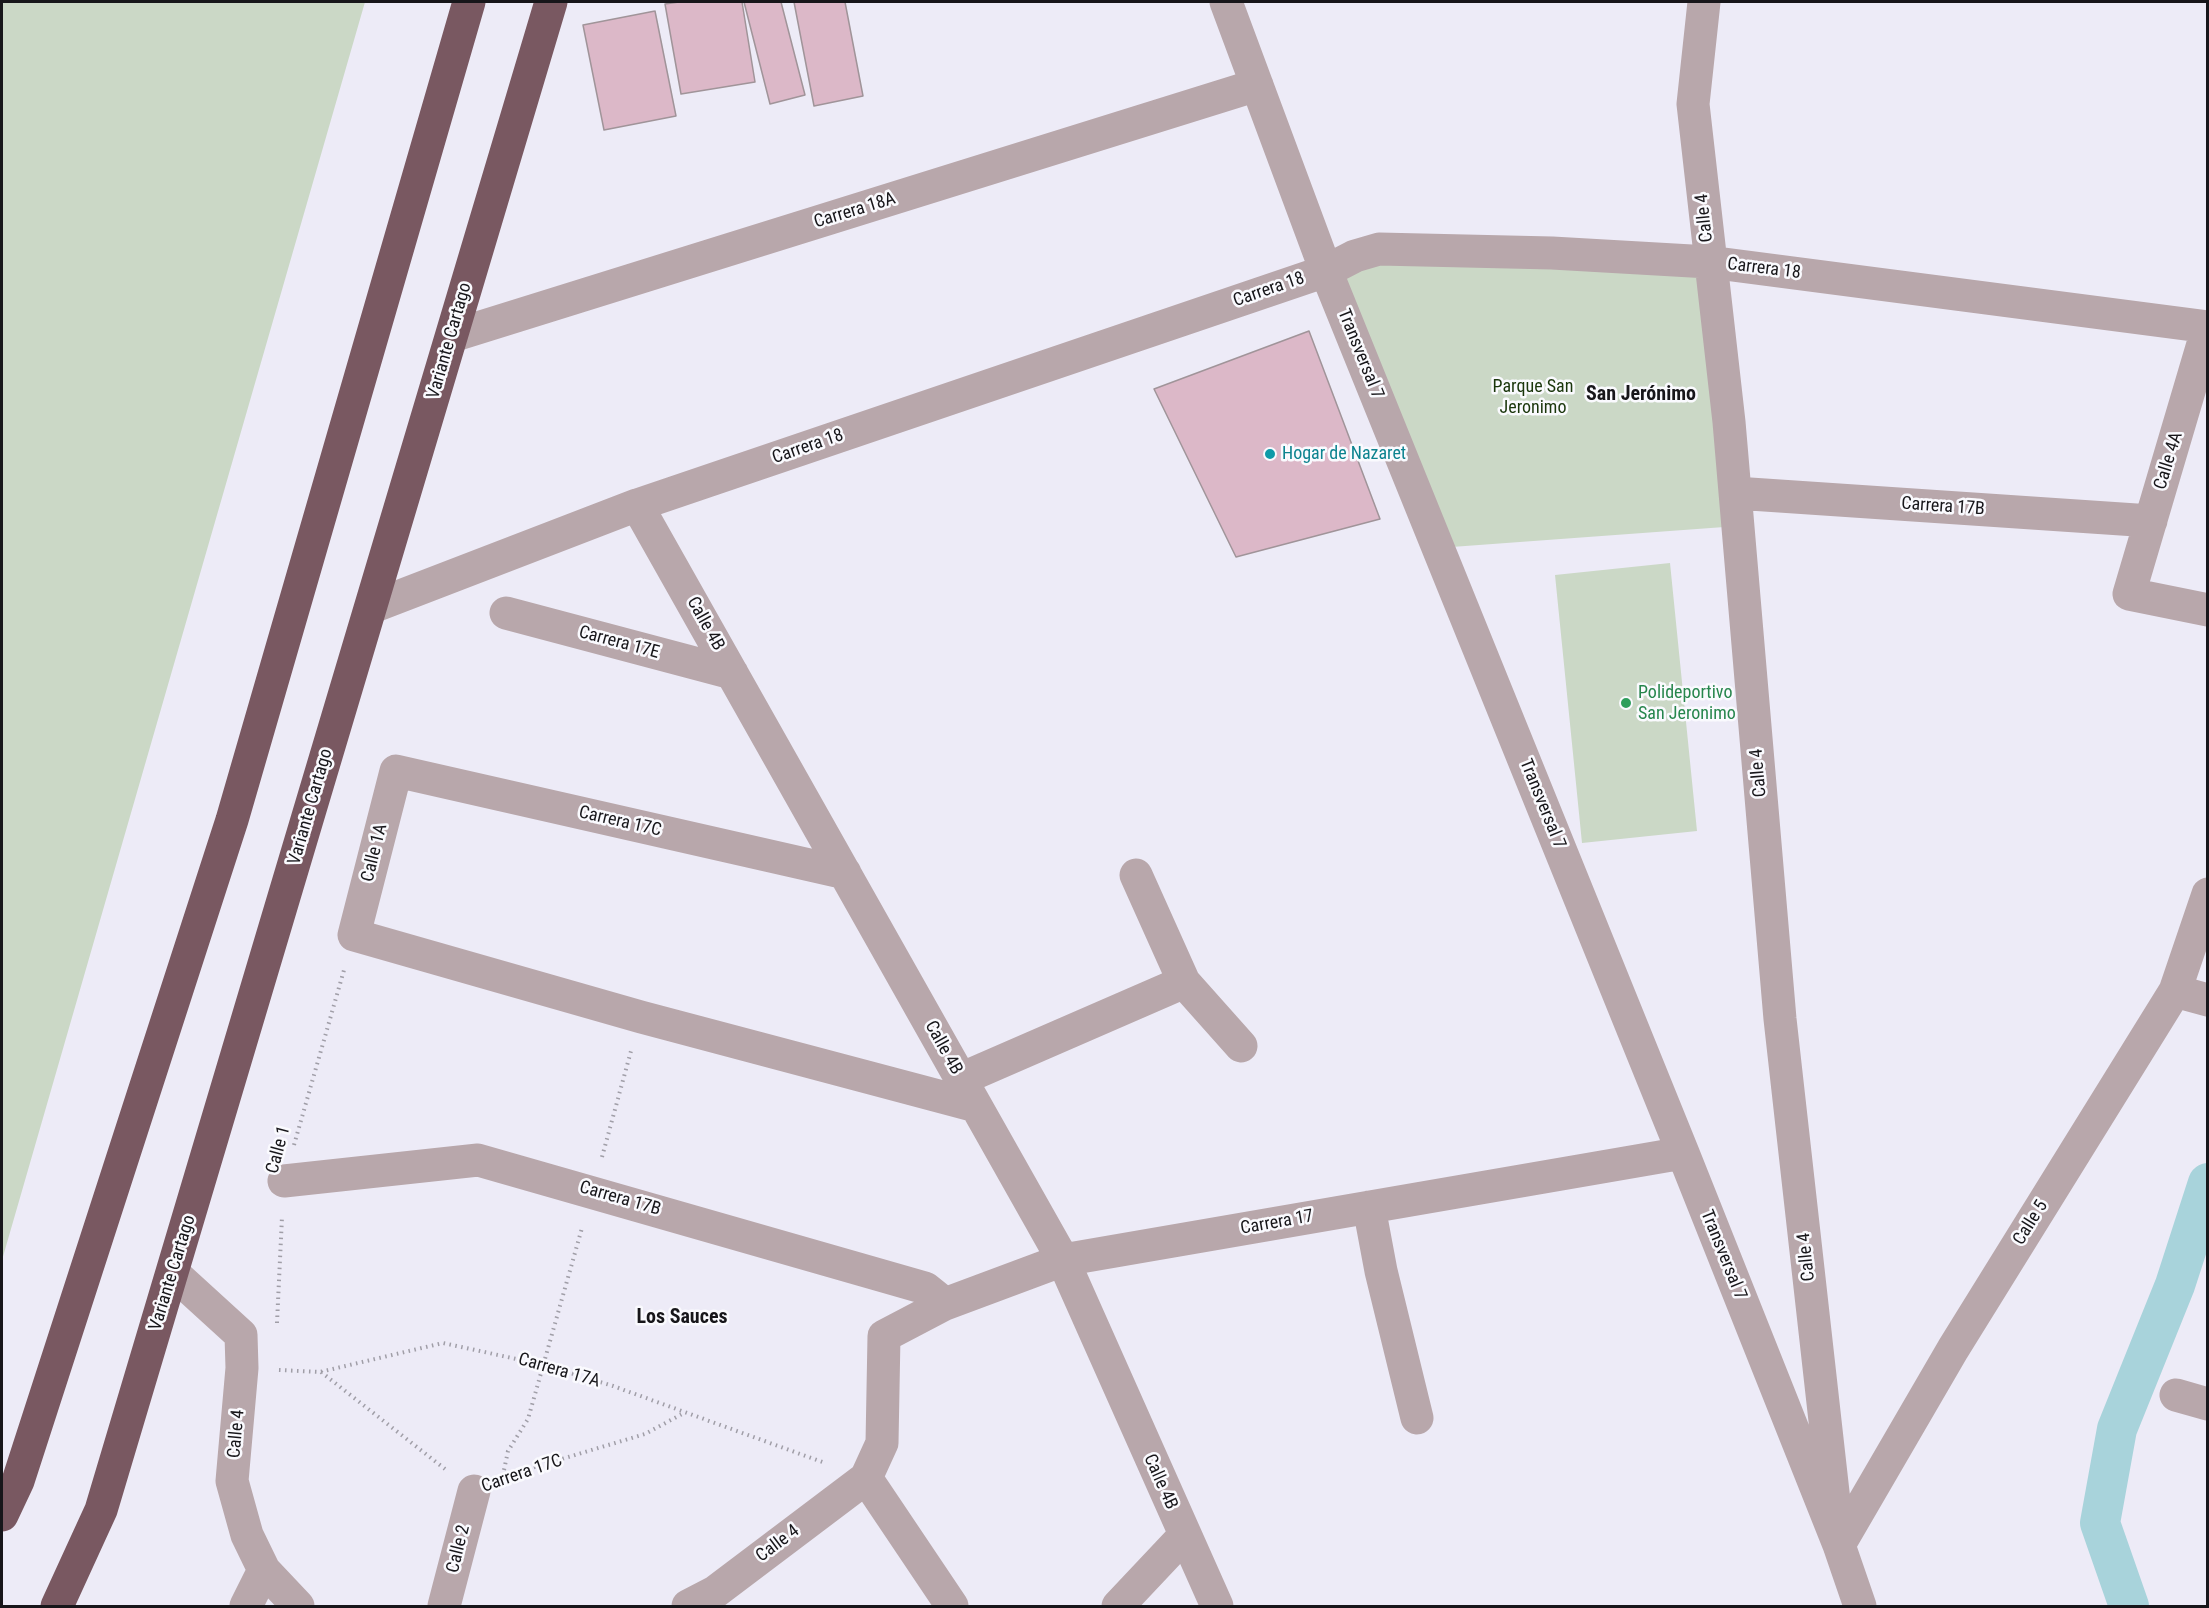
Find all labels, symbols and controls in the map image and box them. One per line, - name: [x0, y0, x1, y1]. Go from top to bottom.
- street label: Carrera 18A: [812, 188, 898, 234]
- street label: Calle 4: [1692, 193, 1718, 243]
- street label: Carrera 18: [1726, 254, 1802, 284]
- street label: Carrera 18: [1231, 268, 1307, 312]
- street label: Variante Cartago: [423, 280, 477, 402]
- street label: Transversal 7: [1332, 306, 1388, 402]
- park label: Parque San Jeronimo: [1493, 376, 1573, 418]
- district label: San Jerónimo: [1586, 383, 1696, 407]
- street label: Carrera 18: [770, 425, 846, 469]
- street label: Calle 4A: [2150, 430, 2188, 492]
- place label: Hogar de Nazaret: [1282, 443, 1406, 465]
- marker: Hogar de Nazaret: [1263, 447, 1277, 461]
- street label: Carrera 17B: [1901, 493, 1985, 521]
- street label: Calle 4B: [681, 593, 729, 655]
- street label: Carrera 17E: [576, 622, 662, 664]
- place label: Polideportivo San Jeronimo: [1638, 682, 1736, 724]
- marker: Polideportivo San Jeronimo: [1619, 696, 1633, 710]
- street label: Variante Cartago: [284, 746, 338, 868]
- street label: Calle 4: [1746, 748, 1772, 798]
- street label: Transversal 7: [1514, 756, 1570, 852]
- street label: Carrera 17C: [577, 802, 663, 842]
- street label: Calle 1A: [357, 822, 393, 884]
- street label: Calle 4B: [919, 1017, 967, 1079]
- street label: Calle 1: [262, 1124, 296, 1176]
- street label: Carrera 17B: [577, 1177, 663, 1221]
- street label: Calle 5: [2009, 1197, 2053, 1249]
- street label: Carrera 17: [1239, 1206, 1315, 1240]
- street label: Transversal 7: [1695, 1207, 1751, 1303]
- street label: Variante Cartago: [145, 1213, 201, 1333]
- street label: Calle 4: [1794, 1232, 1820, 1282]
- district label: Los Sauces: [636, 1306, 728, 1330]
- street label: Carrera 17A: [516, 1349, 602, 1393]
- street label: Calle 4: [224, 1409, 250, 1459]
- street label: Carrera 17C: [479, 1450, 565, 1498]
- street label: Calle 4B: [1138, 1451, 1182, 1513]
- street label: Calle 4: [752, 1521, 804, 1567]
- street label: Calle 2: [443, 1523, 475, 1575]

